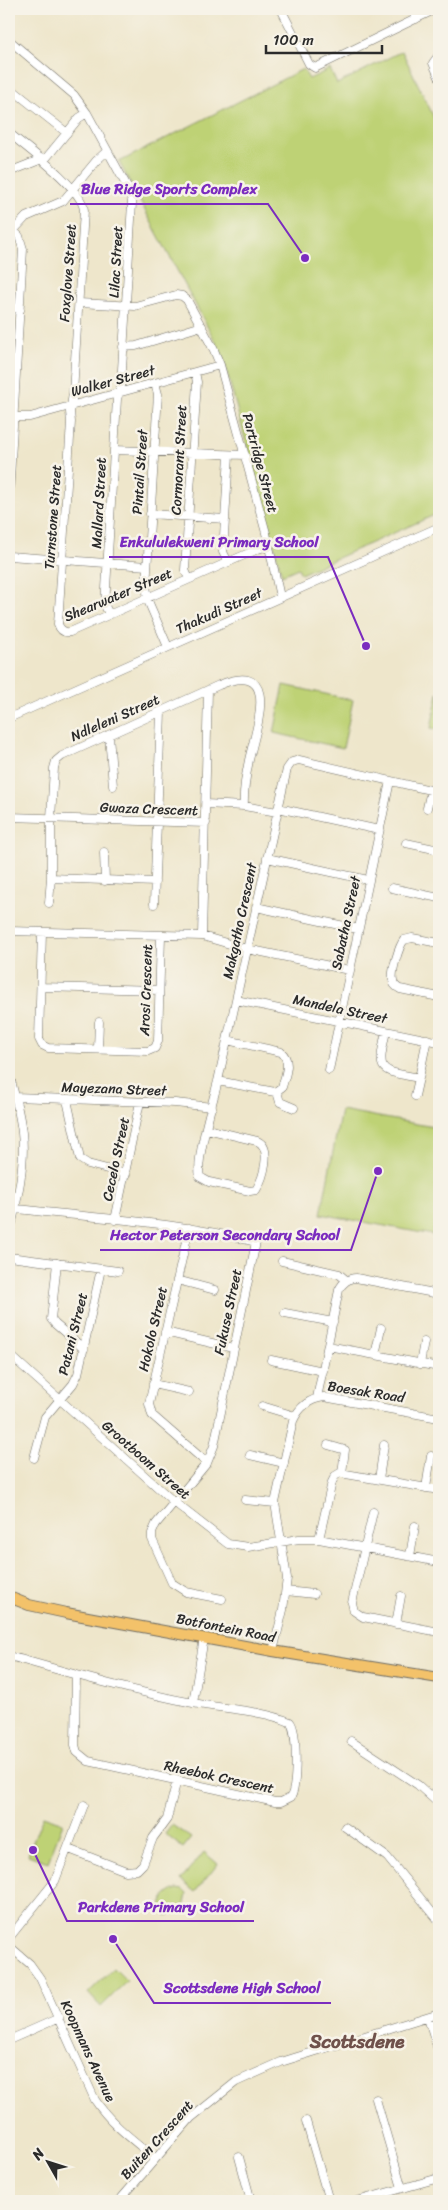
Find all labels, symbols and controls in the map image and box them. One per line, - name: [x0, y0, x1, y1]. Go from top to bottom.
- scale bar: [266, 22, 382, 54]
- text: 100 m: [273, 27, 314, 53]
- callout: Blue Ridge Sports Complex: [70, 174, 268, 204]
- text: Blue Ridge Sports Complex: [81, 176, 258, 202]
- street label: Foxglove Street: [52, 223, 84, 323]
- street label: Lilac Street: [102, 225, 130, 299]
- street label: Walker Street: [68, 357, 159, 404]
- street label: Cormorant Street: [164, 404, 194, 516]
- street label: Partridge Street: [235, 410, 285, 516]
- street label: Pintail Street: [125, 427, 156, 515]
- street label: Mallard Street: [84, 457, 114, 549]
- street label: Turnstone Street: [37, 464, 69, 570]
- callout: Enkululekweni Primary School: [109, 527, 328, 557]
- text: Enkululekweni Primary School: [120, 529, 319, 555]
- street label: Shearwater Street: [60, 561, 176, 629]
- street label: Thakudi Street: [172, 580, 268, 641]
- street label: Ndleleni Street: [66, 687, 164, 749]
- street label: Gwaza Crescent: [99, 795, 199, 823]
- street label: Makgatho Crescent: [215, 859, 265, 981]
- street label: Sabatha Street: [324, 872, 368, 972]
- street label: Arosi Crescent: [132, 944, 160, 1037]
- street label: Mandela Street: [290, 987, 391, 1031]
- street label: Mayezana Street: [61, 1075, 168, 1103]
- street label: Cecelo Street: [95, 1115, 137, 1203]
- callout: Hector Peterson Secondary School: [100, 1220, 351, 1250]
- text: Hector Peterson Secondary School: [109, 1222, 341, 1248]
- street label: Fukuse Street: [207, 1267, 249, 1357]
- street label: Hokolo Street: [131, 1284, 175, 1374]
- street label: Patani Street: [51, 1290, 95, 1378]
- street label: Boesak Road: [326, 1374, 408, 1411]
- street label: Grootboom Street: [96, 1414, 196, 1506]
- street label: Botfontein Road: [174, 1606, 279, 1650]
- street label: Rheebok Crescent: [162, 1753, 276, 1801]
- callout: Parkdene Primary School: [67, 1891, 254, 1921]
- text: Parkdene Primary School: [78, 1894, 245, 1920]
- callout: Scottsdene High School: [154, 1973, 331, 2003]
- text: Scottsdene High School: [162, 1975, 321, 2001]
- street label: Koopmans Avenue: [53, 1996, 123, 2107]
- district label: Scottsdene: [309, 2025, 405, 2058]
- street label: Buiten Crescent: [114, 2094, 200, 2186]
- north arrow: [22, 2138, 72, 2188]
- text: N: [25, 2142, 51, 2167]

